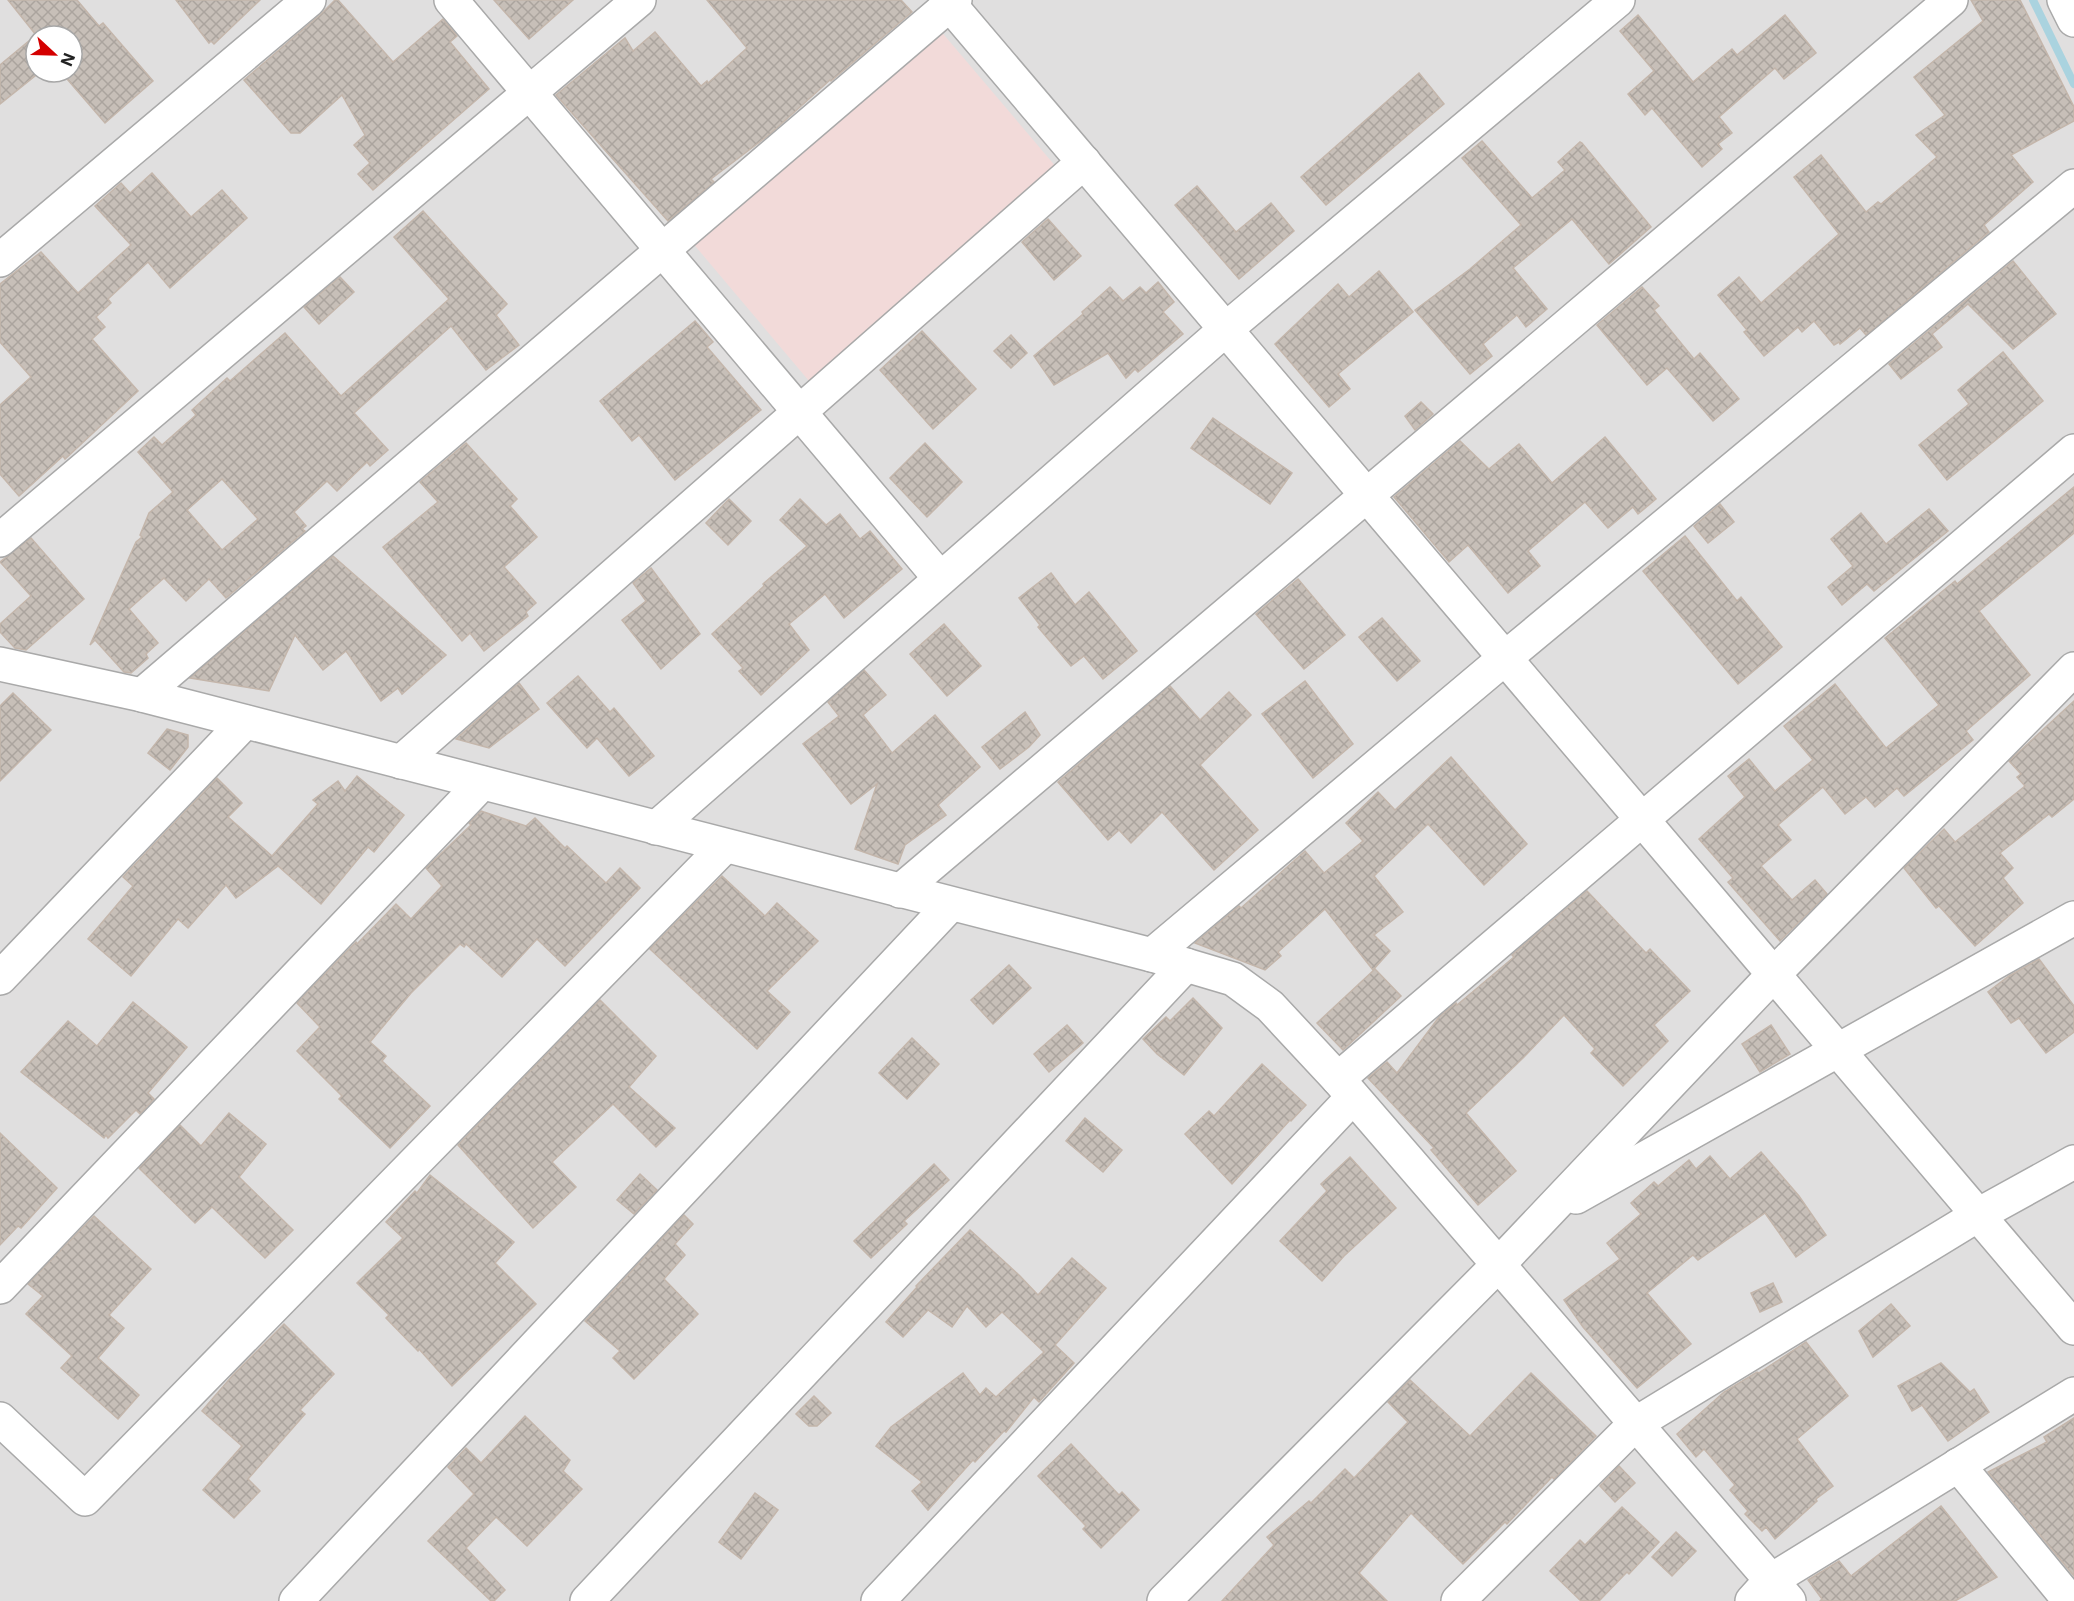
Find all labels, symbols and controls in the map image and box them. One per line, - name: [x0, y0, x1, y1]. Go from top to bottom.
- north arrow: [24, 24, 84, 84]
- text: N: [56, 50, 79, 69]

